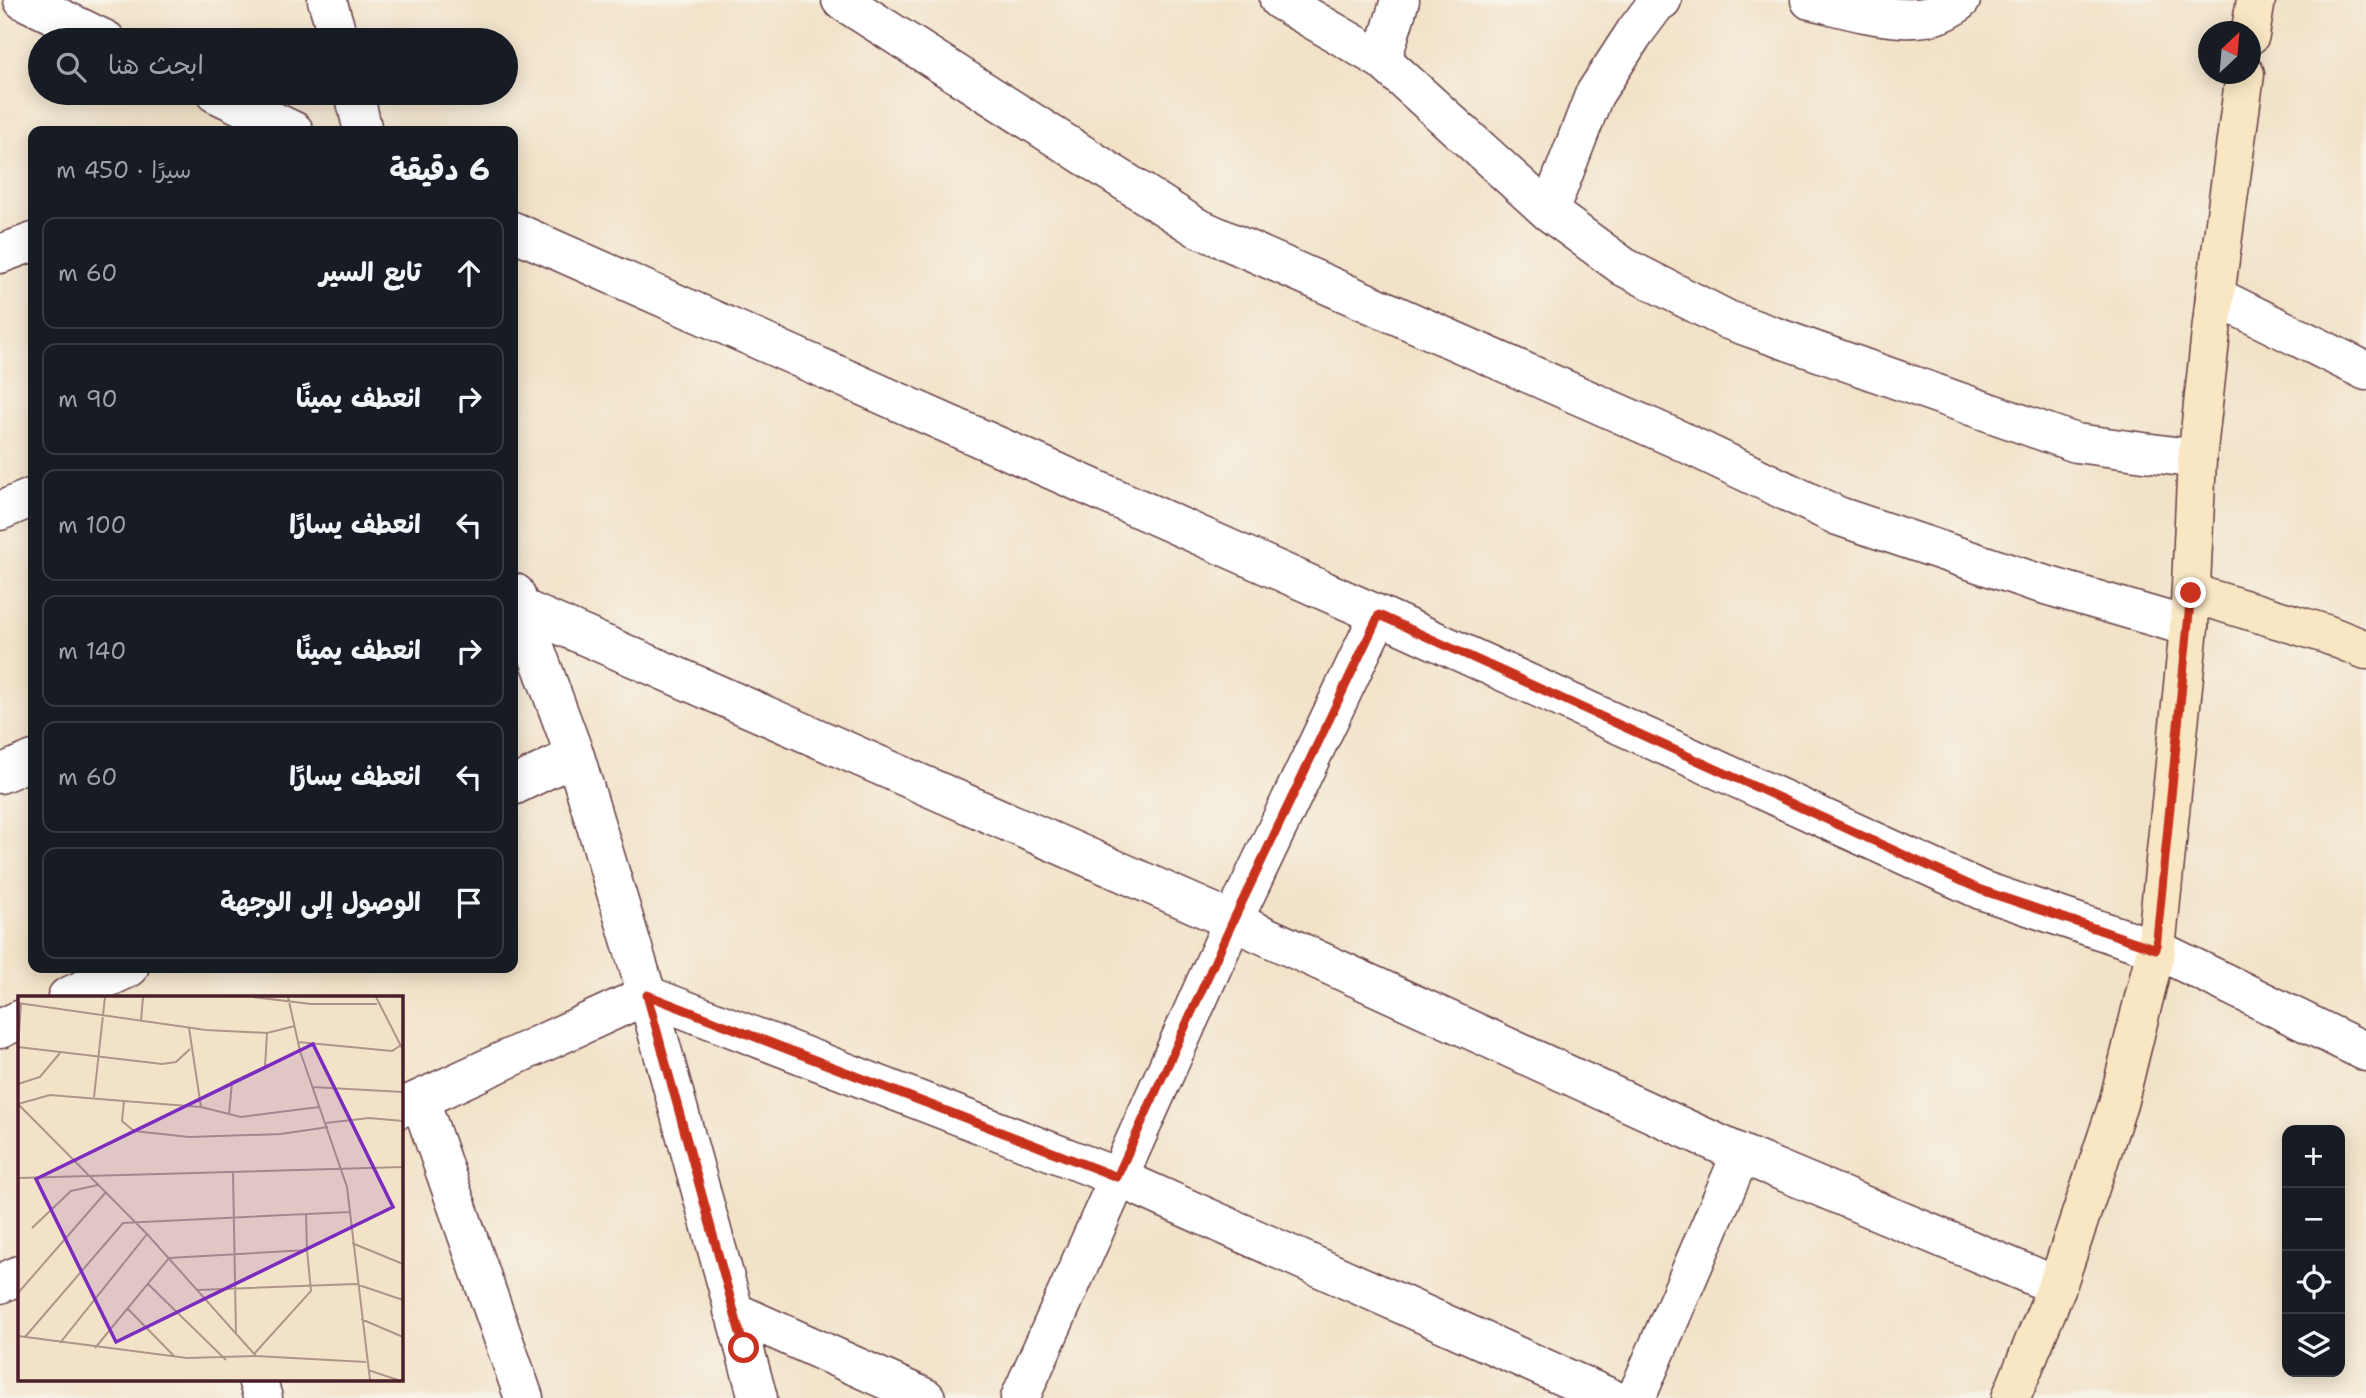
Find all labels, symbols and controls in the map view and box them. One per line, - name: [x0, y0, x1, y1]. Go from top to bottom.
- north arrow: [2198, 21, 2261, 84]
- search box: [28, 28, 518, 105]
- text: ابحث هنا: [108, 47, 204, 82]
- icon: search: [52, 48, 90, 86]
- text: 6 دقيقة: [389, 149, 490, 190]
- text: سيرًا · 450 m: [56, 155, 191, 185]
- text: تابع السير: [319, 254, 421, 289]
- icon: ahead: [450, 254, 488, 292]
- text: 60 m: [58, 258, 117, 288]
- text: انعطف يمينًا: [296, 380, 421, 415]
- icon: right: [450, 380, 488, 418]
- text: 90 m: [58, 384, 118, 414]
- text: انعطف يسارًا: [289, 506, 421, 541]
- icon: left: [450, 506, 488, 544]
- text: 100 m: [58, 510, 127, 540]
- route end: [2175, 577, 2206, 608]
- text: انعطف يمينًا: [296, 632, 421, 667]
- icon: right: [450, 632, 488, 670]
- text: 140 m: [58, 636, 126, 666]
- text: انعطف يسارًا: [289, 758, 421, 793]
- icon: left: [450, 758, 488, 796]
- text: 60 m: [58, 762, 117, 792]
- text: الوصول إلى الوجهة: [220, 884, 421, 919]
- icon: arrive: [450, 884, 488, 922]
- inset map: [18, 996, 402, 1380]
- map controls: [2282, 1125, 2345, 1377]
- button: +: [2282, 1125, 2345, 1188]
- button: −: [2282, 1188, 2345, 1251]
- button: locate: [2282, 1251, 2345, 1314]
- button: layers: [2282, 1314, 2345, 1377]
- route start: [728, 1332, 759, 1363]

